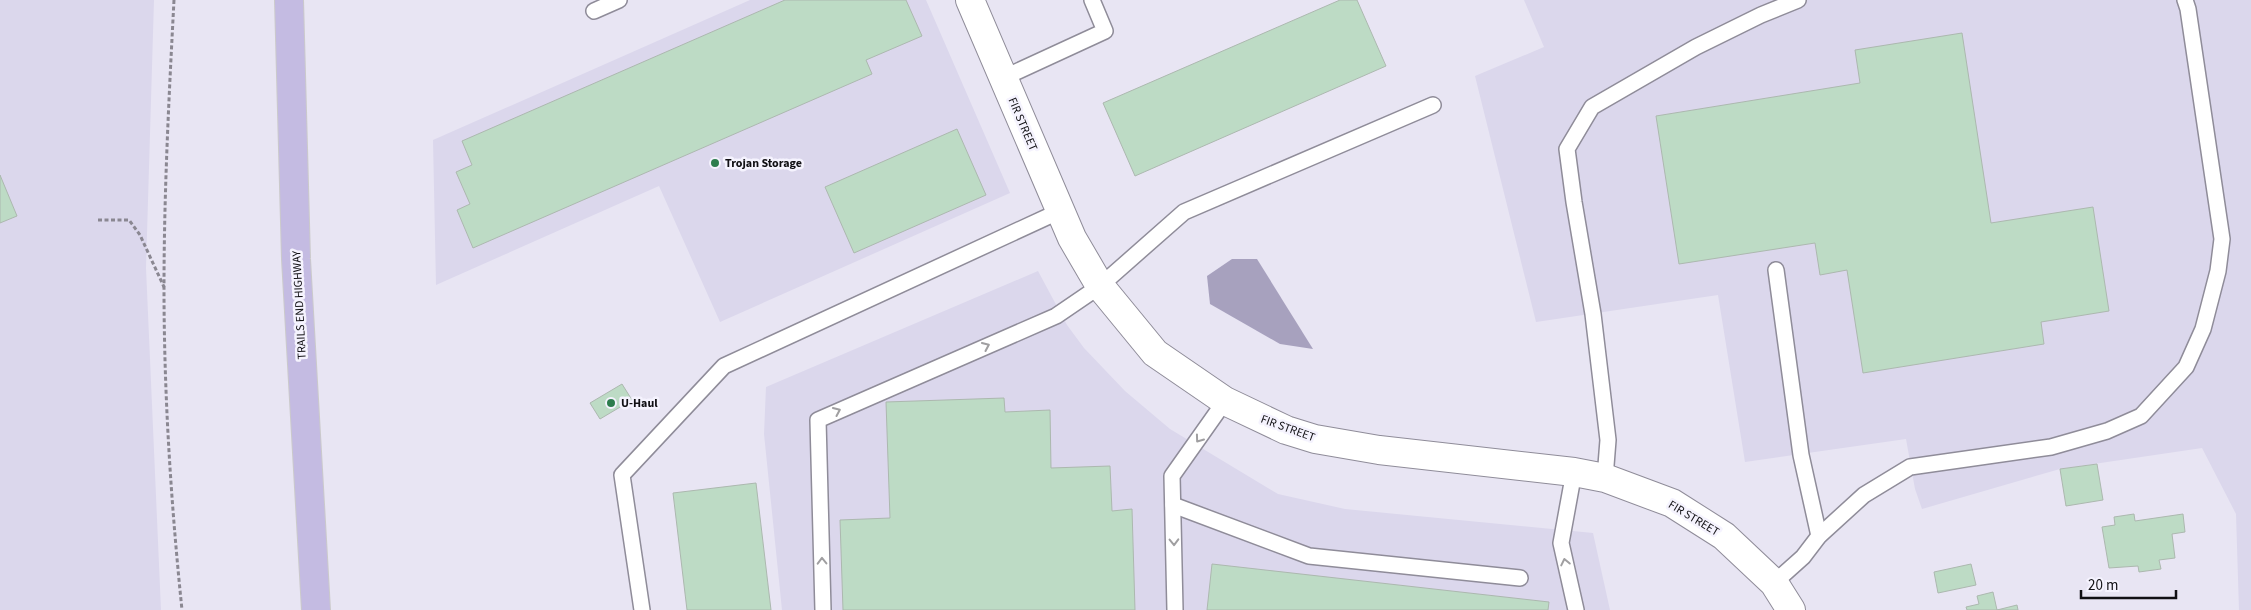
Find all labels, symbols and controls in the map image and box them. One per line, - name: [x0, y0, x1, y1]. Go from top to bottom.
- street label: FIR STREET: [1004, 95, 1042, 154]
- place label: Trojan Storage: [725, 155, 802, 172]
- marker: Trojan Storage: [709, 157, 721, 169]
- street label: TRAILS END HIGHWAY: [288, 250, 311, 360]
- one-way arrow: [981, 342, 990, 353]
- place label: U-Haul: [621, 395, 658, 412]
- marker: U-Haul: [605, 397, 617, 409]
- one-way arrow: [832, 407, 841, 418]
- street label: FIR STREET: [1258, 411, 1318, 446]
- one-way arrow: [1196, 433, 1205, 443]
- street label: FIR STREET: [1665, 497, 1723, 541]
- one-way arrow: [1168, 538, 1179, 546]
- one-way arrow: [816, 557, 827, 565]
- one-way arrow: [1560, 558, 1571, 567]
- scale bar: [2081, 568, 2176, 600]
- text: 20 m: [2088, 575, 2118, 596]

